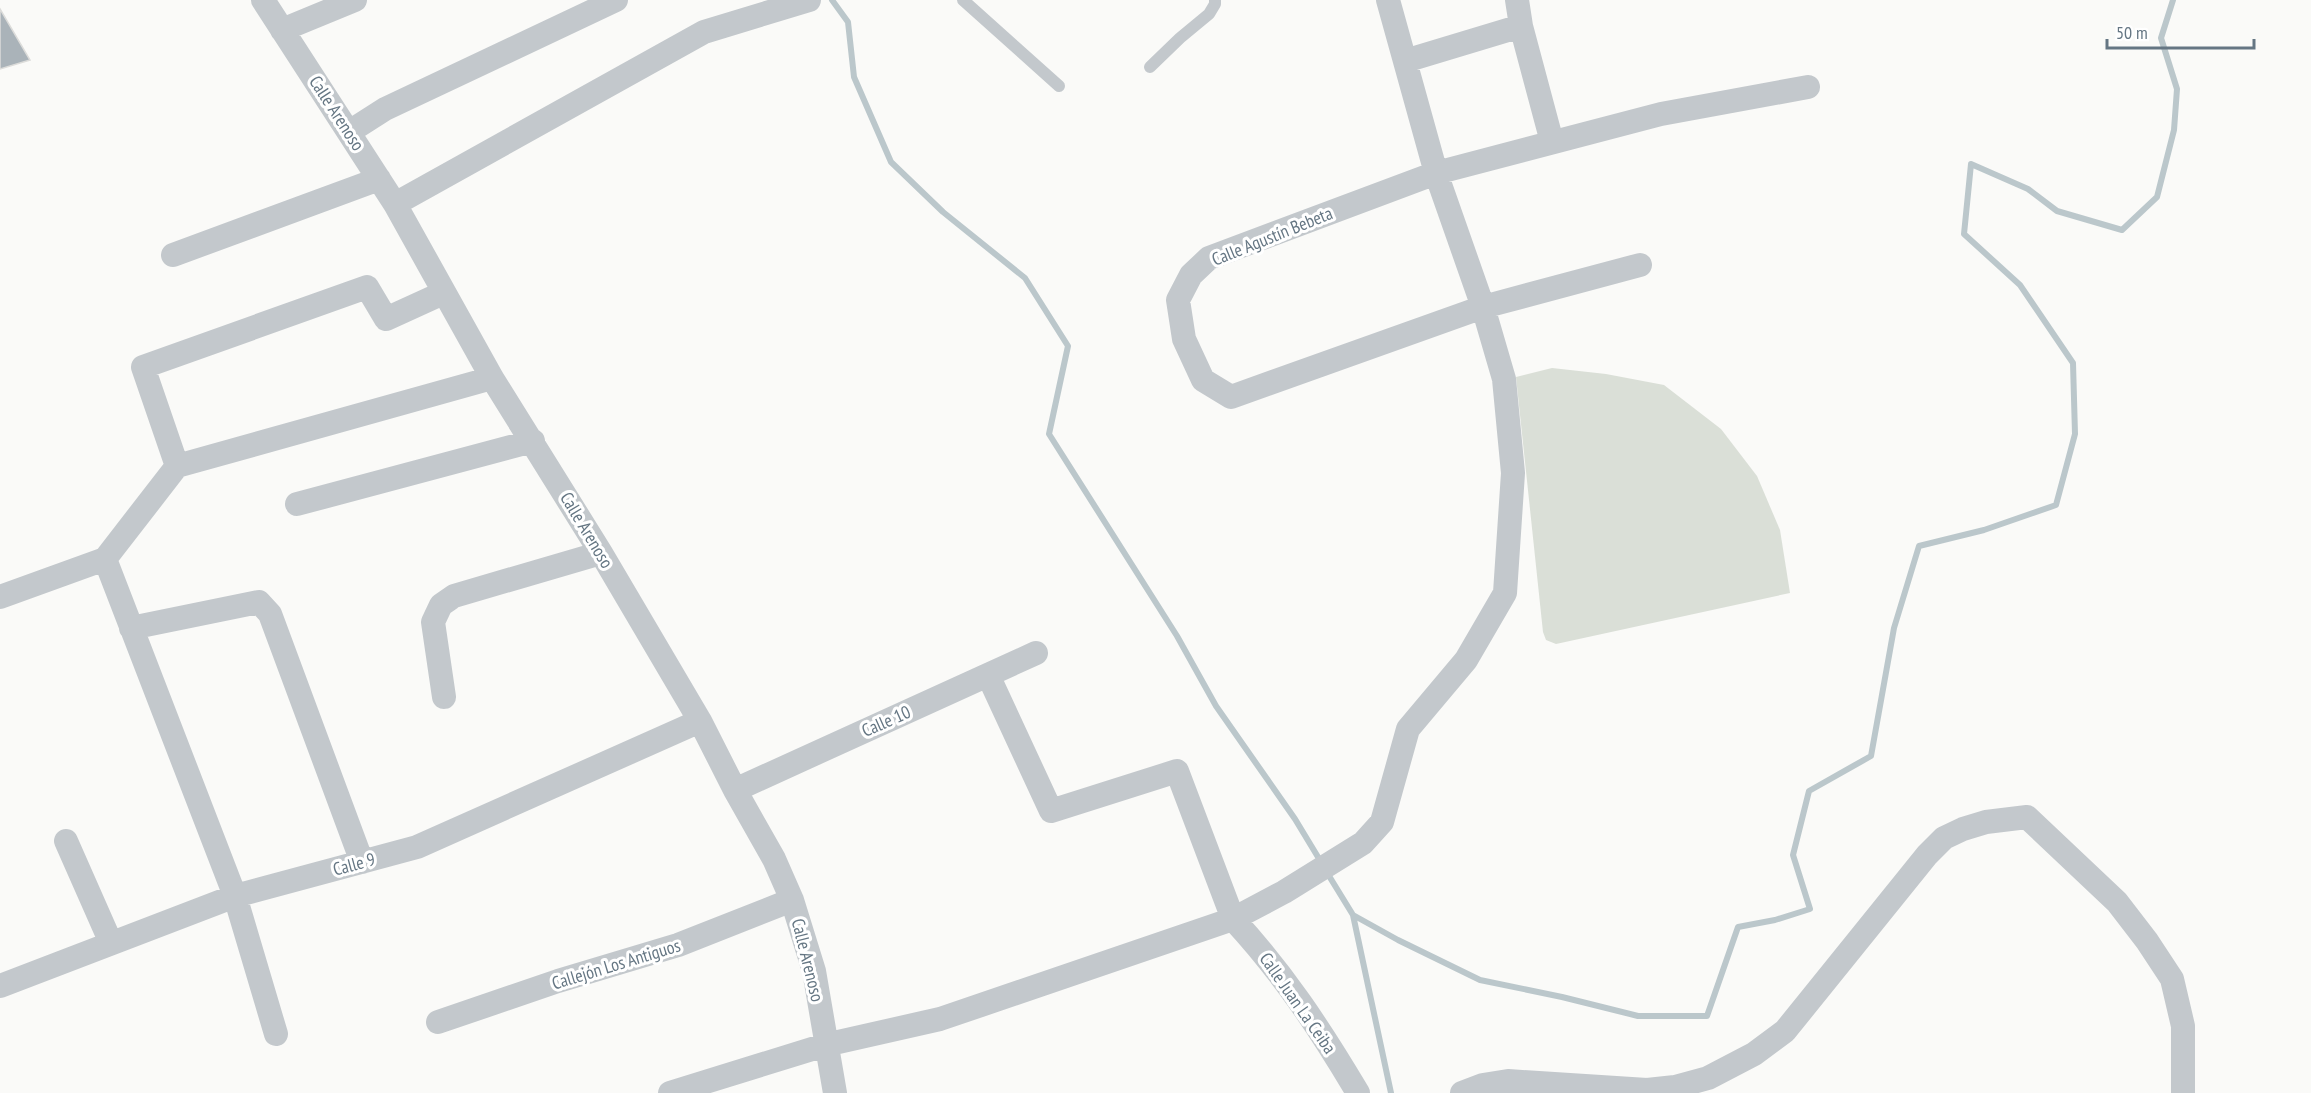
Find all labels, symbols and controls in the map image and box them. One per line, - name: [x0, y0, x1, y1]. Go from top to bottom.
- scale bar: [2107, 12, 2254, 50]
- text: 50 m: [2116, 21, 2148, 44]
- street label: Calle Arenoso: [304, 71, 370, 155]
- street label: Calle Agustín Bebeta: [1208, 201, 1336, 271]
- street label: Calle Arenoso: [555, 488, 619, 572]
- street label: Calle 10: [858, 700, 914, 742]
- street label: Calle 9: [330, 847, 378, 881]
- street label: Calle Arenoso: [787, 916, 829, 1004]
- street label: Callejón Los Antiguos: [549, 934, 683, 994]
- street label: Calle Juan La Ceiba: [1255, 948, 1341, 1058]

